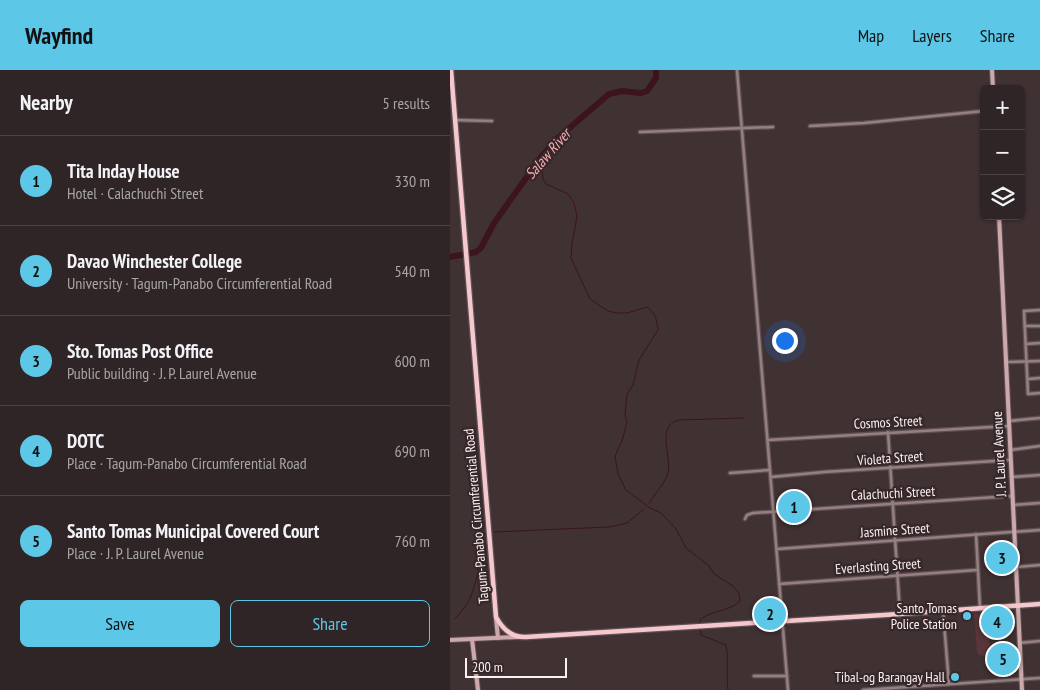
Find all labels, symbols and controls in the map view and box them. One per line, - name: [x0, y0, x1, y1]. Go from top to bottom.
- text: Wayfind: [25, 20, 93, 51]
- text: Map: [858, 24, 884, 47]
- text: Layers: [912, 24, 952, 47]
- text: Share: [980, 24, 1015, 47]
- map controls: [980, 85, 1025, 220]
- button: +: [980, 85, 1025, 130]
- text: Nearby: [20, 89, 73, 116]
- text: 5 results: [383, 93, 430, 113]
- water label: Salaw River: [521, 123, 576, 183]
- button: −: [980, 130, 1025, 175]
- text: Tita Inday House: [67, 159, 180, 183]
- text: 1: [32, 171, 40, 191]
- text: 330 m: [395, 171, 430, 191]
- button: layers: [980, 175, 1025, 220]
- text: Hotel · Calachuchi Street: [67, 183, 203, 203]
- text: Davao Winchester College: [67, 249, 242, 273]
- text: 2: [32, 261, 40, 281]
- text: 540 m: [395, 261, 430, 281]
- text: University · Tagum-Panabo Circumferential Road: [67, 273, 332, 293]
- your location: [772, 328, 798, 354]
- text: Sto. Tomas Post Office: [67, 339, 213, 363]
- text: 3: [32, 351, 40, 371]
- text: 600 m: [395, 351, 430, 371]
- text: Public building · J. P. Laurel Avenue: [67, 363, 257, 383]
- street label: Cosmos Street: [853, 411, 923, 433]
- street label: J. P. Laurel Avenue: [988, 411, 1010, 498]
- street label: Tagum-Panabo Circumferential Road: [459, 428, 493, 604]
- text: DOTC: [67, 429, 104, 453]
- text: 4: [32, 441, 40, 461]
- text: 690 m: [395, 441, 430, 461]
- street label: Violeta Street: [855, 447, 924, 469]
- text: Place · Tagum-Panabo Circumferential Road: [67, 453, 307, 473]
- street label: Calachuchi Street: [851, 482, 936, 504]
- pin: 1: [778, 488, 810, 526]
- text: Santo Tomas Municipal Covered Court: [67, 519, 319, 543]
- street label: Jasmine Street: [859, 519, 931, 541]
- text: 5: [32, 531, 40, 551]
- text: 760 m: [395, 531, 430, 551]
- pin: 3: [986, 539, 1018, 577]
- text: Place · J. P. Laurel Avenue: [67, 543, 204, 563]
- street label: Everlasting Street: [835, 554, 922, 578]
- pin: 2: [754, 595, 786, 633]
- place label: Santo Tomas Police Station: [891, 599, 957, 633]
- button: Save: [20, 600, 220, 647]
- button: Share: [230, 600, 430, 647]
- pin: 4: [981, 603, 1013, 641]
- marker: Santo Tomas Police Station: [961, 610, 973, 622]
- pin: 5: [987, 640, 1019, 678]
- scale bar: [465, 655, 568, 678]
- text: 200 m: [472, 658, 503, 676]
- place label: Tibal-og Barangay Hall: [835, 668, 946, 686]
- marker: Tibal-og Barangay Hall: [949, 671, 961, 683]

